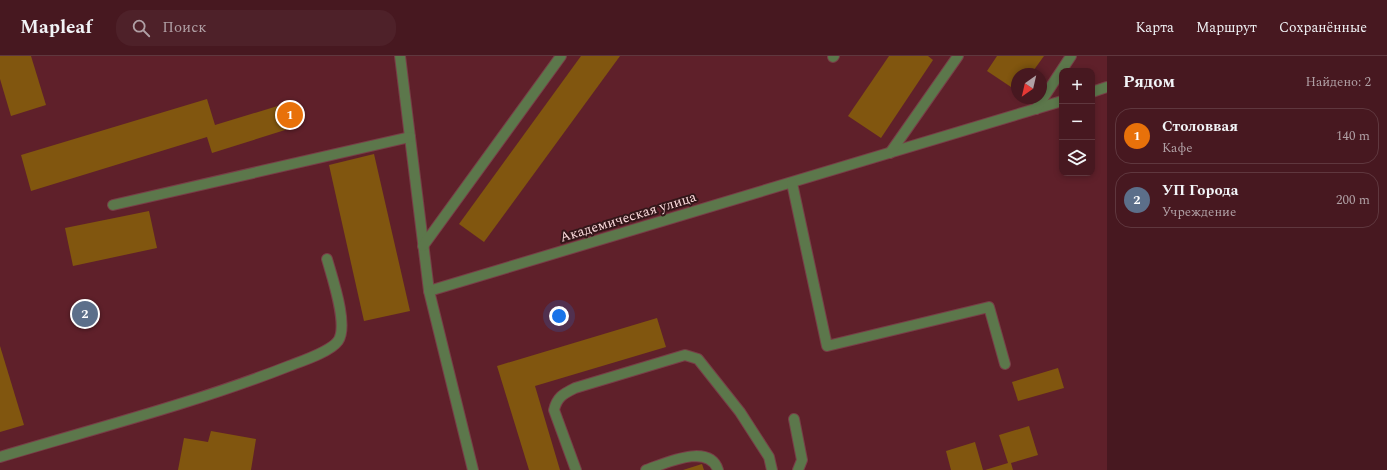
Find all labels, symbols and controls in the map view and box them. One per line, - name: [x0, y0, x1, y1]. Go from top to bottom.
- search box: [116, 10, 396, 46]
- text: Mapleaf: [20, 13, 92, 42]
- text: Поиск: [162, 16, 207, 39]
- icon: search: [130, 17, 152, 39]
- text: Карта: [1136, 17, 1174, 38]
- text: Маршрут: [1196, 17, 1257, 38]
- text: Сохранённые: [1279, 17, 1367, 38]
- north arrow: [1011, 68, 1047, 104]
- map controls: [1059, 68, 1095, 176]
- button: +: [1059, 68, 1095, 104]
- text: Рядом: [1123, 69, 1175, 95]
- text: Найдено: 2: [1305, 72, 1371, 92]
- pin: 1: [277, 100, 303, 130]
- button: −: [1059, 104, 1095, 140]
- text: Столоввая: [1162, 115, 1238, 138]
- text: 1: [1133, 126, 1141, 146]
- text: 140 m: [1336, 126, 1370, 146]
- text: Кафе: [1162, 138, 1193, 158]
- button: layers: [1059, 140, 1095, 176]
- text: УП Города: [1162, 179, 1238, 202]
- street label: Академическая улица: [557, 186, 699, 248]
- text: 2: [1133, 190, 1141, 210]
- text: 200 m: [1336, 190, 1370, 210]
- text: Учреждение: [1162, 202, 1236, 222]
- pin: 2: [72, 299, 98, 329]
- your location: [549, 306, 569, 326]

